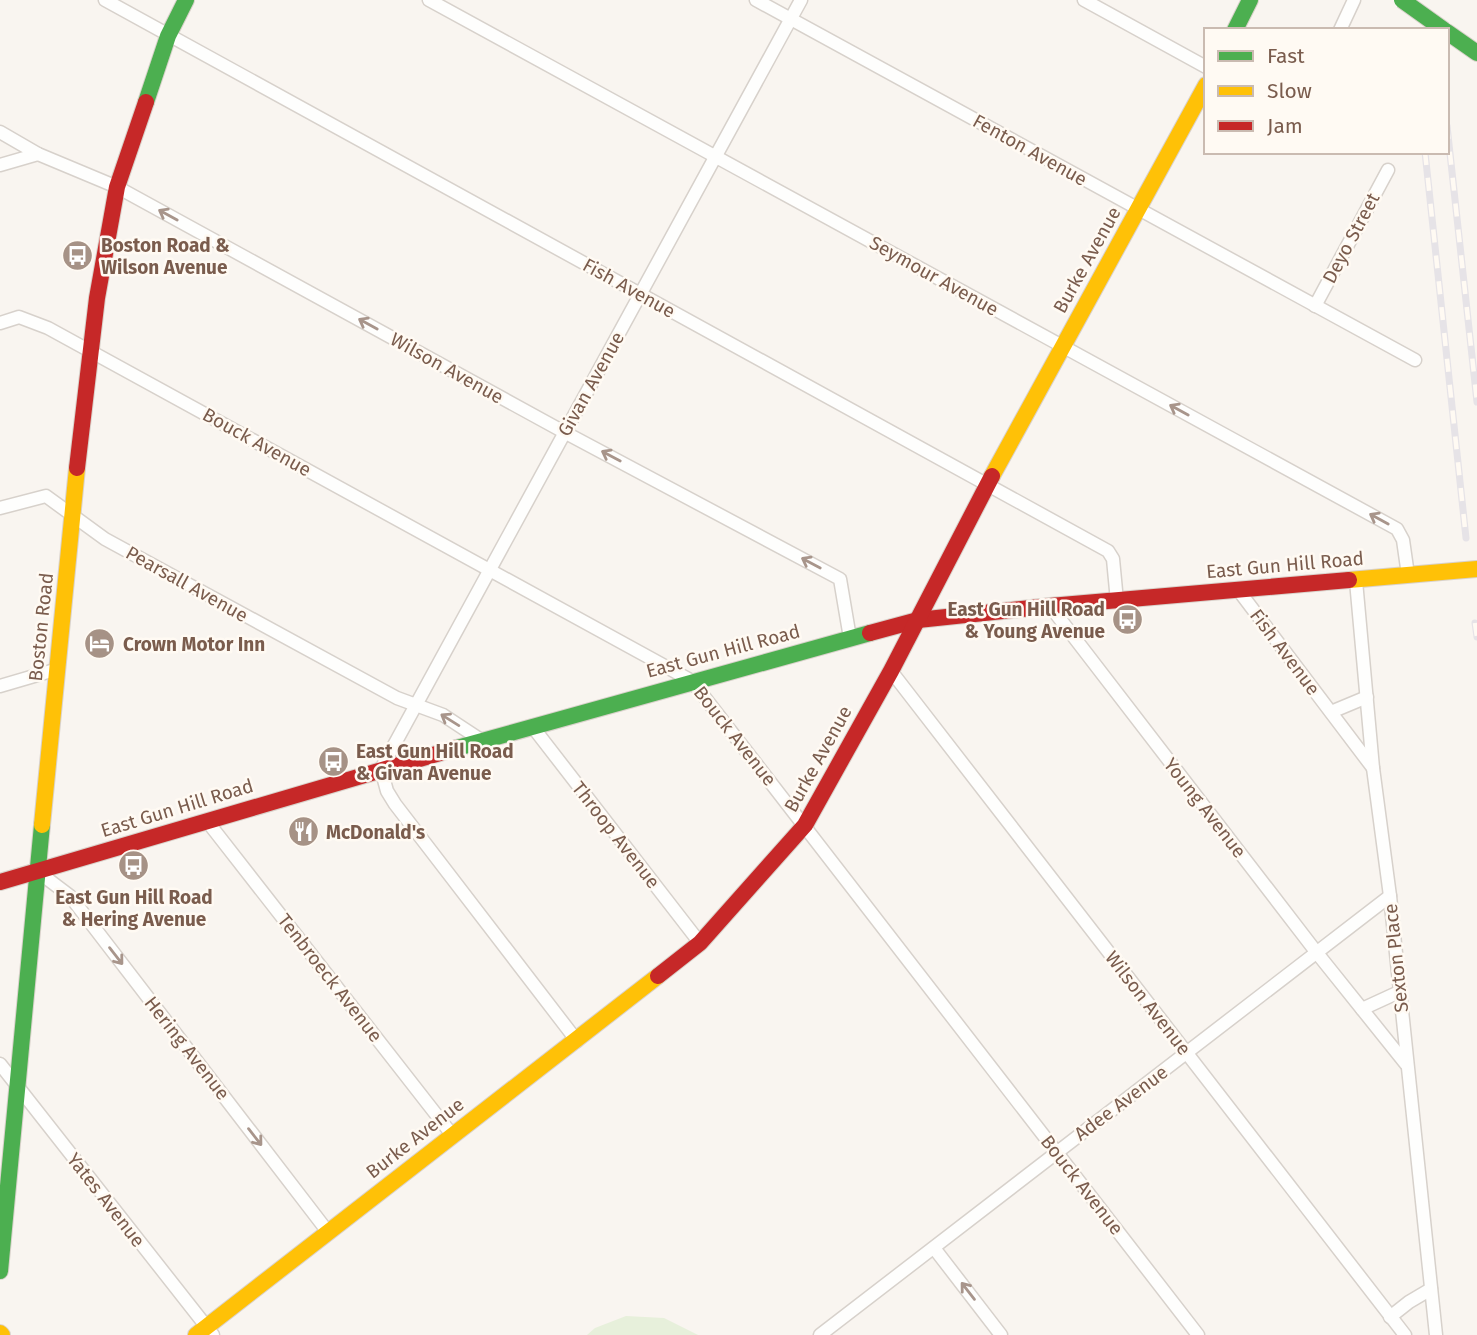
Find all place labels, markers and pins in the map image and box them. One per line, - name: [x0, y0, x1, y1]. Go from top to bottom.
- place label: Boston Road & Wilson Avenue: [101, 234, 230, 279]
- bus stop icon: Boston Road & Wilson Avenue: [61, 239, 95, 273]
- place label: East Gun Hill Road & Young Avenue: [947, 598, 1105, 643]
- bus stop icon: East Gun Hill Road & Young Avenue: [1111, 603, 1145, 637]
- hotel icon: Crown Motor Inn: [83, 627, 117, 661]
- place label: Crown Motor Inn: [123, 633, 265, 656]
- place label: East Gun Hill Road & Givan Avenue: [356, 740, 514, 785]
- bus stop icon: East Gun Hill Road & Givan Avenue: [316, 745, 350, 779]
- restaurant icon: McDonald's: [286, 815, 320, 849]
- place label: McDonald's: [326, 821, 425, 844]
- bus stop icon: East Gun Hill Road & Hering Avenue: [117, 849, 151, 883]
- place label: East Gun Hill Road & Hering Avenue: [55, 886, 213, 931]

